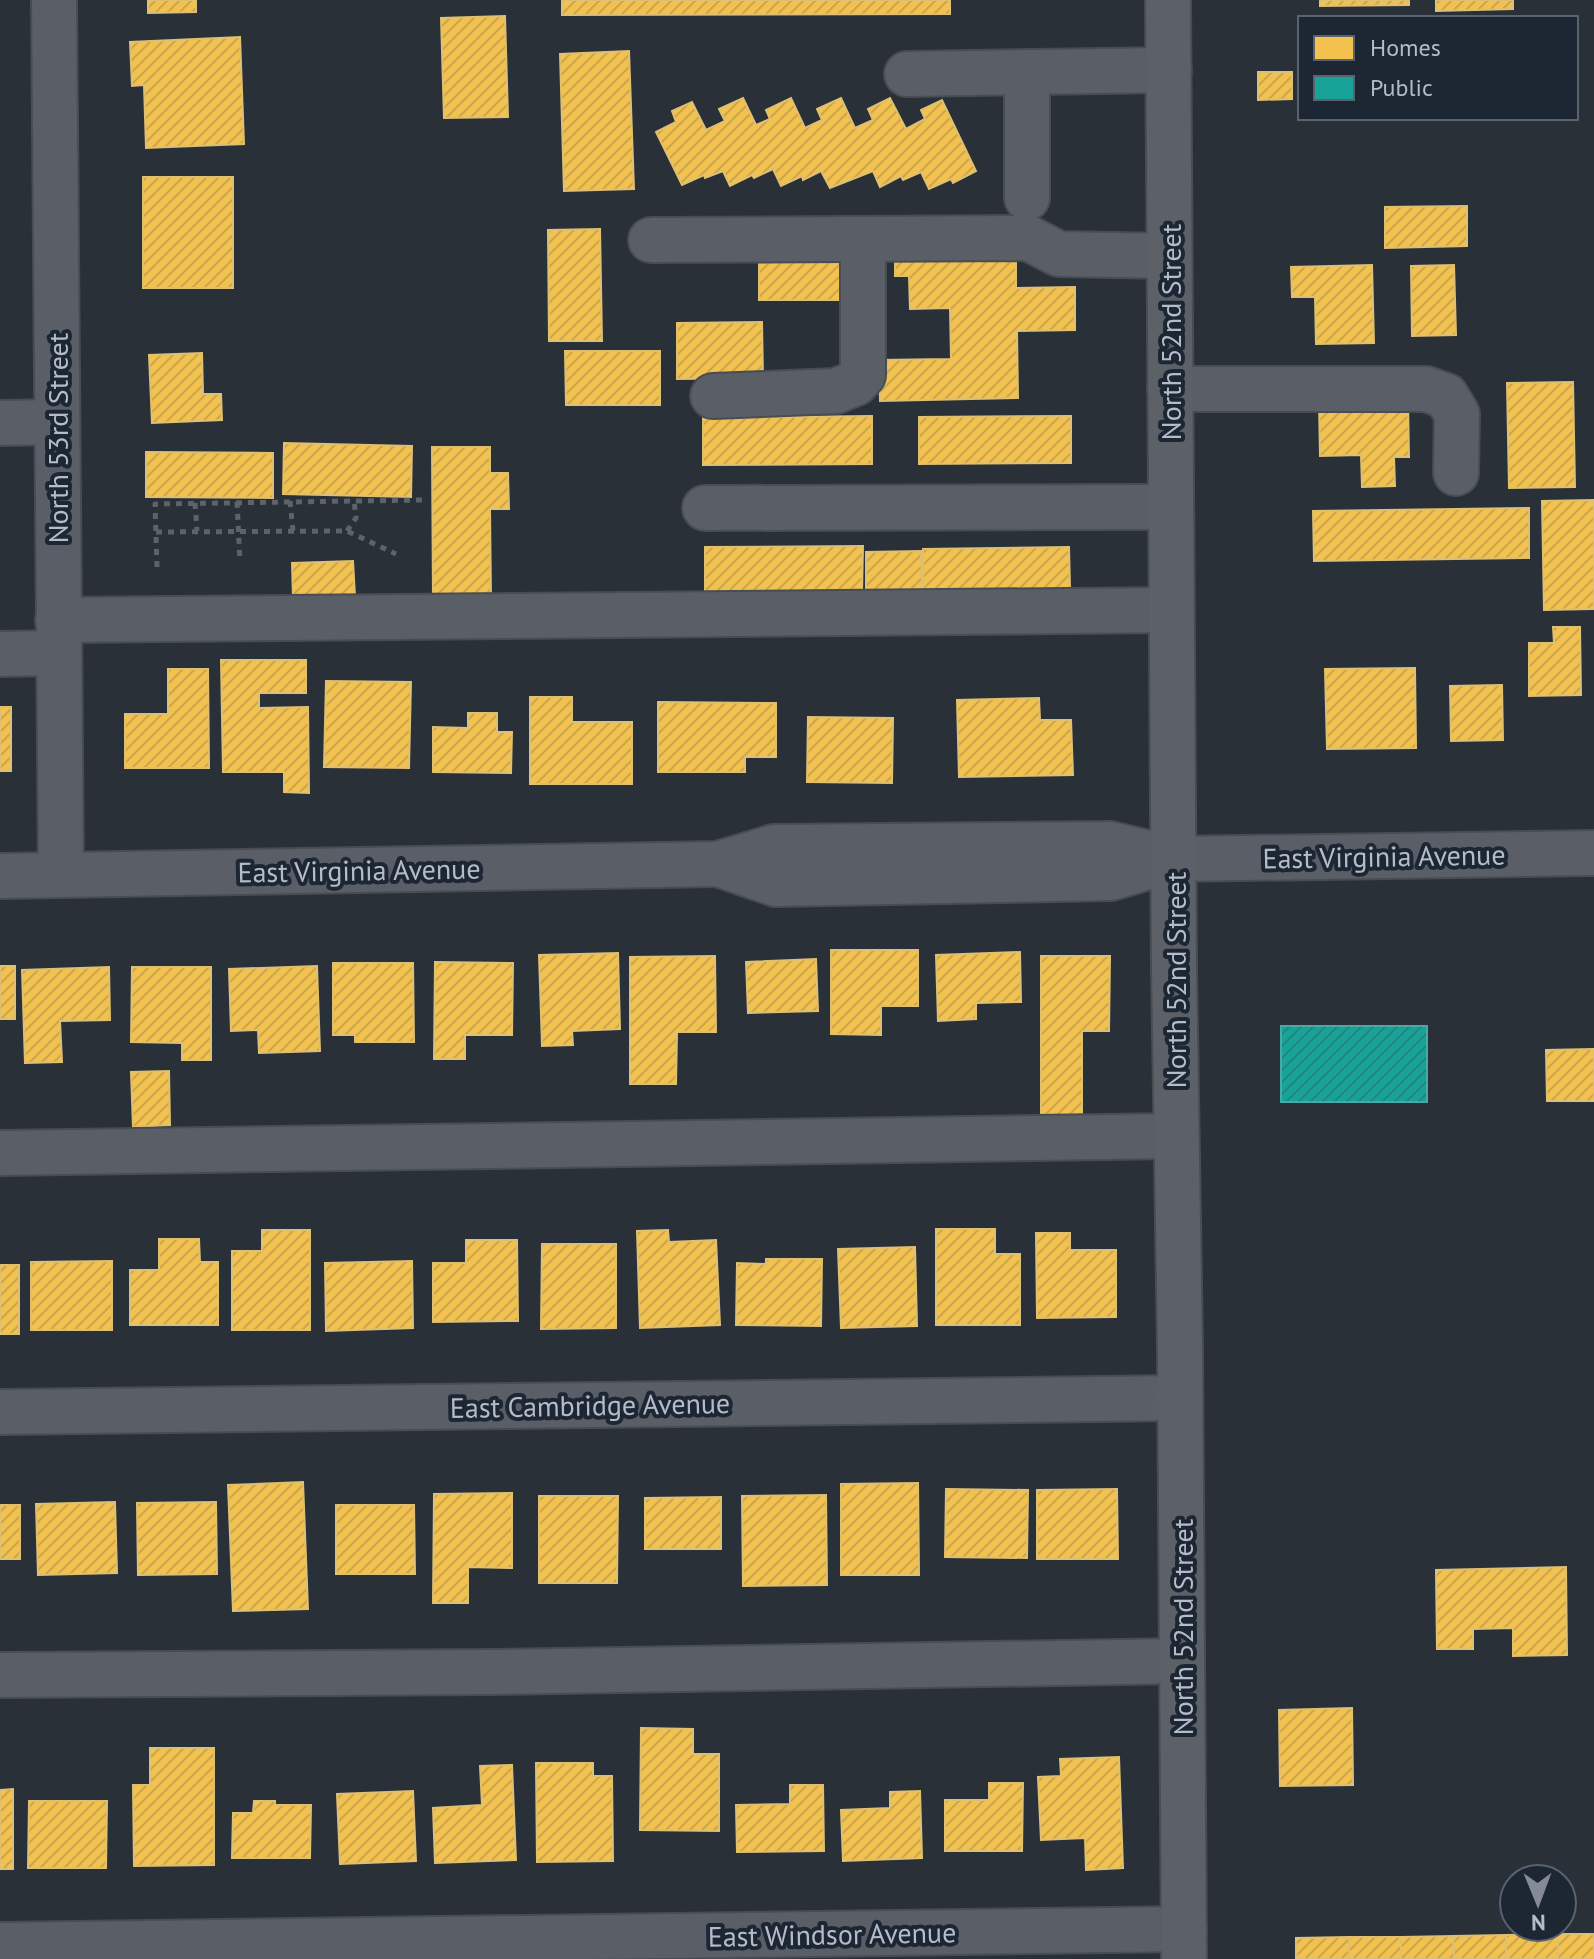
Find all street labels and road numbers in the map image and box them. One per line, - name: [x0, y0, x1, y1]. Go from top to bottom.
- street label: North 52nd Street: [1152, 223, 1189, 440]
- street label: North 53rd Street: [39, 332, 76, 543]
- street label: East Virginia Avenue: [1262, 835, 1506, 877]
- street label: East Virginia Avenue: [237, 849, 481, 891]
- street label: North 52nd Street: [1157, 871, 1194, 1088]
- street label: East Cambridge Avenue: [450, 1384, 730, 1426]
- street label: North 52nd Street: [1164, 1518, 1201, 1735]
- street label: East Windsor Avenue: [707, 1913, 957, 1955]

